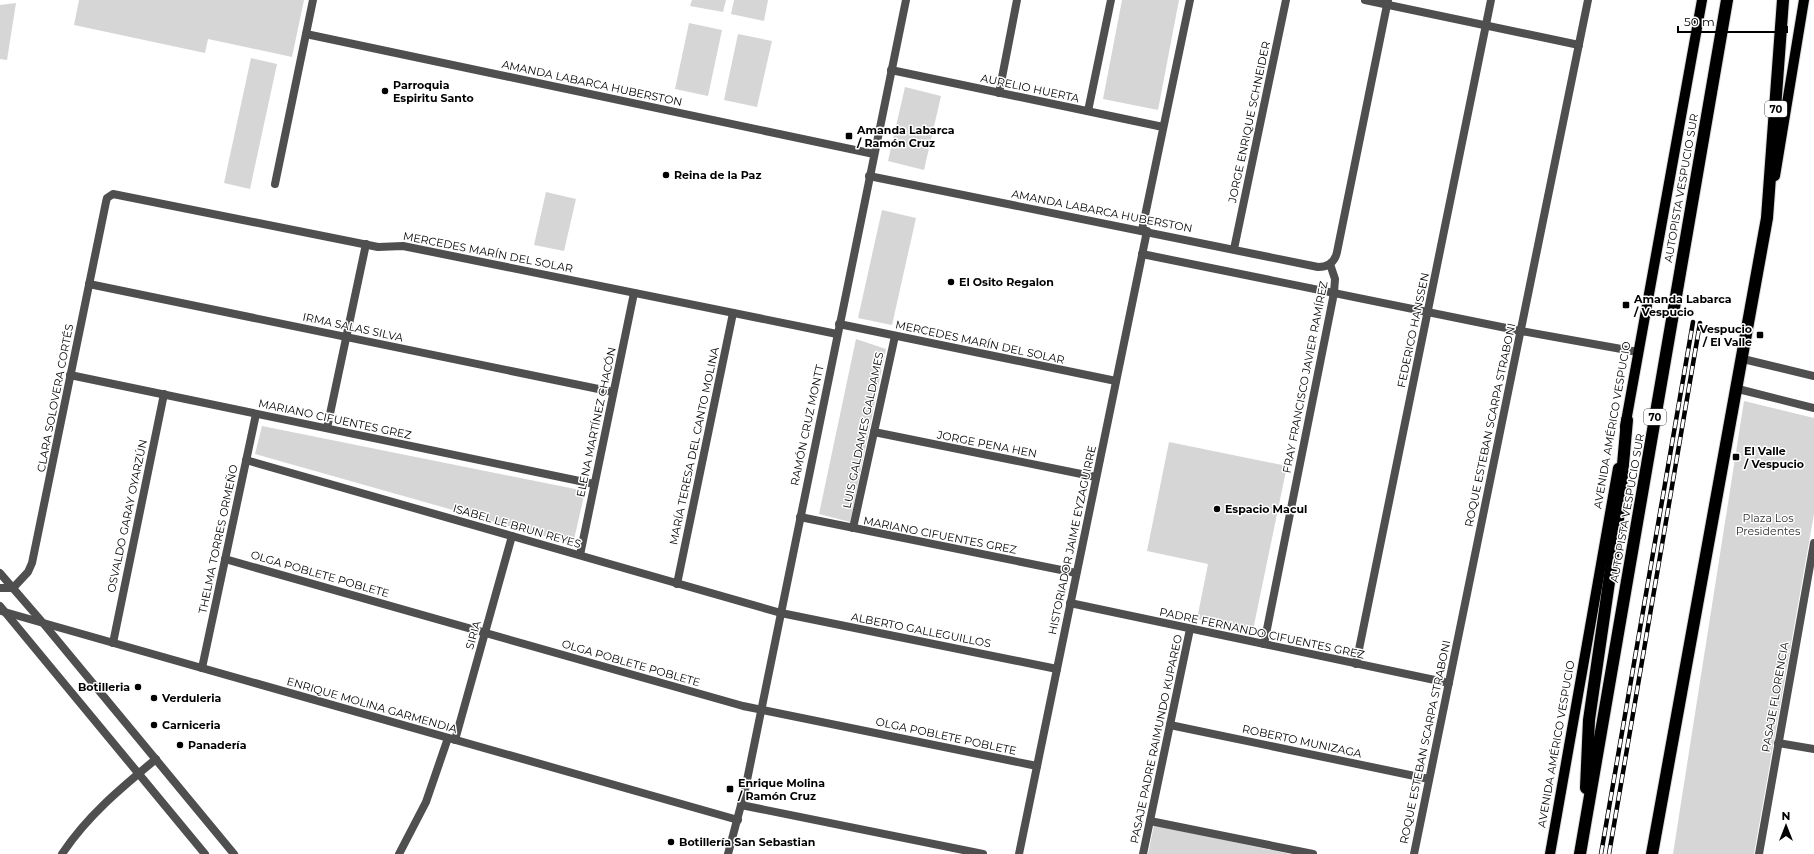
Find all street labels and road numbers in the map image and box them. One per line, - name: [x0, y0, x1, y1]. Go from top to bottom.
- street label: JORGE ENRIQUE SCHNEIDER: [1225, 40, 1273, 205]
- street label: AMANDA LABARCA HUBERSTON: [501, 57, 683, 109]
- street label: AURELIO HUERTA: [979, 71, 1081, 105]
- road number: 70: [1765, 101, 1787, 117]
- street label: AUTOPISTA VESPUCIO SUR: [1661, 112, 1701, 264]
- street label: AMANDA LABARCA HUBERSTON: [1010, 187, 1194, 235]
- street label: MERCEDES MARÍN DEL SOLAR: [402, 229, 574, 275]
- street label: FEDERICO HANSSEN: [1394, 271, 1432, 389]
- street label: FRAY FRANCISCO JAVIER RAMÍREZ: [1279, 280, 1331, 474]
- street label: IRMA SALAS SILVA: [301, 310, 405, 345]
- street label: MERCEDES MARÍN DEL SOLAR: [894, 317, 1066, 367]
- street label: CLARA SOLOVERA CORTÉS: [34, 322, 76, 473]
- street label: ROQUE ESTEBAN SCARPA STRABONI: [1462, 322, 1518, 528]
- street label: AVENIDA AMÉRICO VESPUCIO: [1590, 340, 1634, 510]
- street label: ELENA MARTÍNEZ CHACÓN: [573, 346, 619, 498]
- street label: MARÍA TERESA DEL CANTO MOLINA: [666, 346, 722, 546]
- street label: LUIS GALDAMES GALDAMES: [840, 350, 886, 510]
- street label: RAMÓN CRUZ MONTT: [787, 363, 827, 487]
- street label: MARIANO CIFUENTES GREZ: [257, 396, 413, 442]
- road number: 70: [1644, 409, 1666, 425]
- street label: JORGE PENA HEN: [935, 427, 1038, 461]
- street label: AUTOPISTA VESPUCIO SUR: [1607, 432, 1647, 584]
- street label: OSVALDO GARAY OYARZÚN: [104, 438, 150, 594]
- street label: HISTORIADOR JAIME EYZAGUIRRE: [1045, 444, 1099, 636]
- street label: THELMA TORRES ORMEÑO: [195, 463, 241, 615]
- street label: ISABEL LE BRUN REYES: [451, 501, 583, 551]
- street label: MARIANO CIFUENTES GREZ: [862, 513, 1018, 557]
- street label: OLGA POBLETE POBLETE: [249, 547, 391, 601]
- street label: PADRE FERNANDO CIFUENTES GREZ: [1158, 604, 1366, 662]
- street label: ALBERTO GALLEGUILLOS: [850, 610, 992, 650]
- street label: SIRIA: [462, 619, 484, 651]
- street label: PASAJE PADRE RAIMUNDO KUPAREO: [1127, 633, 1185, 845]
- street label: OLGA POBLETE POBLETE: [560, 636, 702, 690]
- street label: ROQUE ESTEBAN SCARPA STRABONI: [1397, 639, 1453, 845]
- street label: PASAJE FLORENCIA: [1758, 641, 1792, 753]
- street label: AVENIDA AMÉRICO VESPUCIO: [1534, 659, 1578, 829]
- street label: ENRIQUE MOLINA GARMENDIA: [285, 674, 459, 736]
- street label: OLGA POBLETE POBLETE: [874, 714, 1018, 758]
- street label: ROBERTO MUNIZAGA: [1241, 721, 1363, 761]

